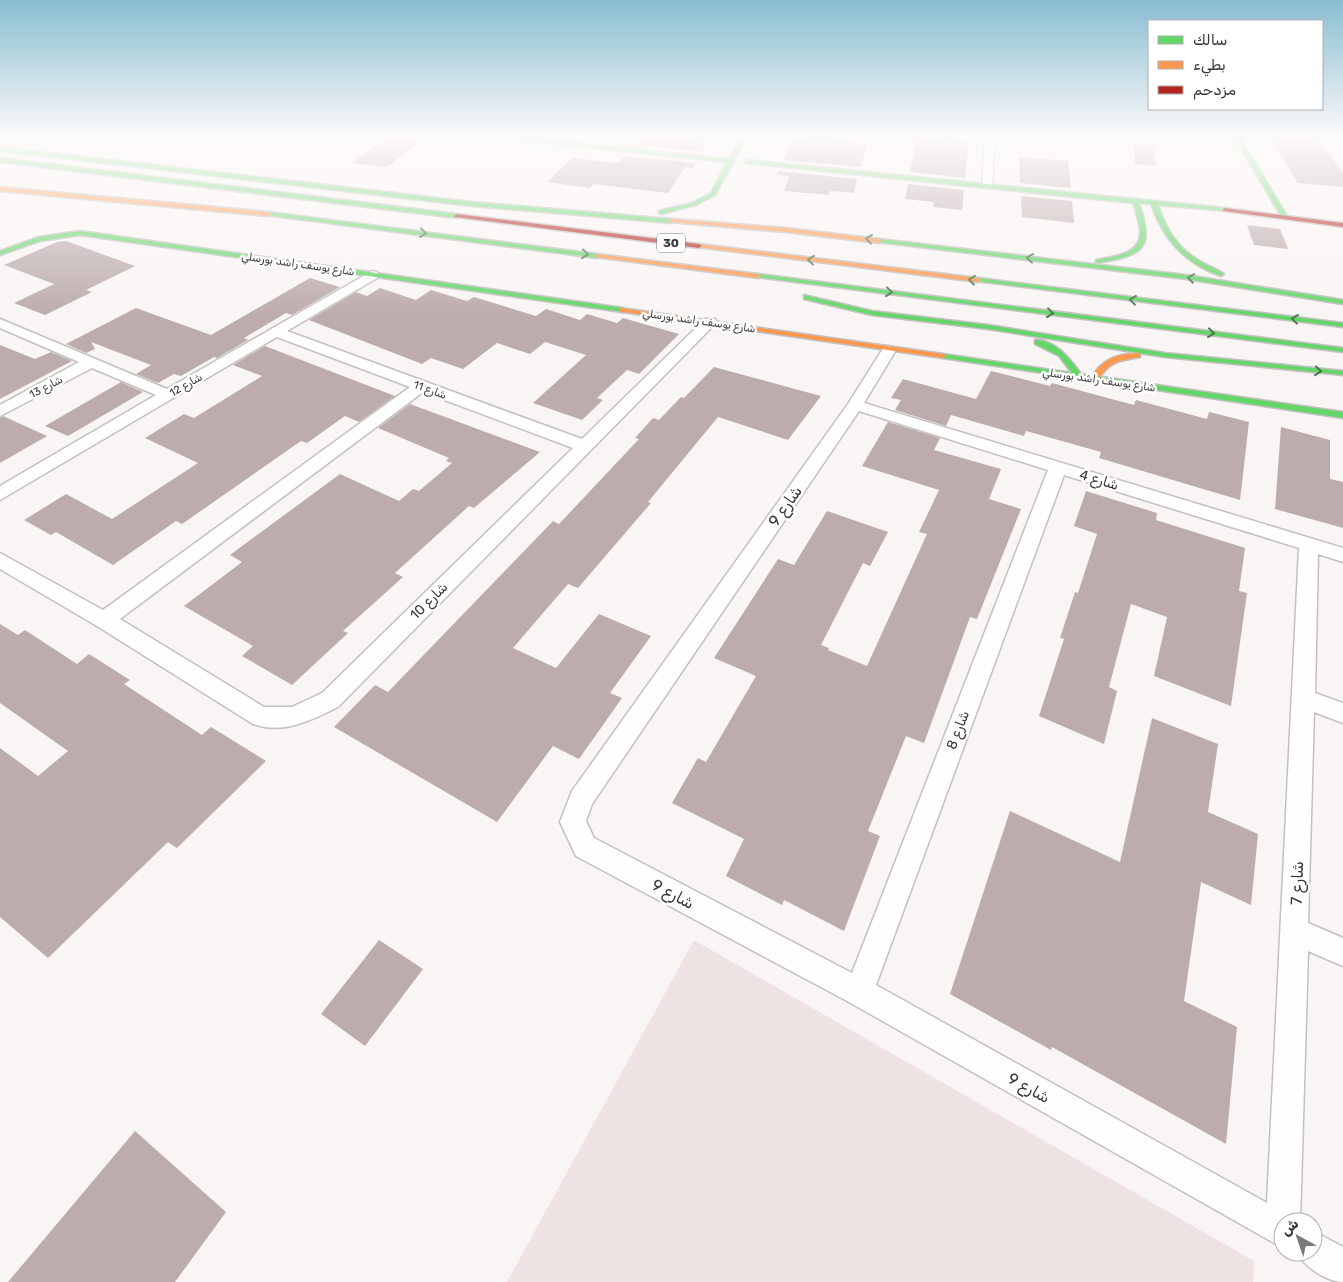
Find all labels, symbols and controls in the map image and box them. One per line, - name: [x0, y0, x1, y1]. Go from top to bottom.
- legend: [1148, 20, 1323, 110]
- text: سالك: [1193, 31, 1228, 49]
- text: بطيء: [1193, 56, 1226, 77]
- text: مزدحم: [1193, 81, 1236, 100]
- one-way arrow: [420, 227, 428, 238]
- road number: 30: [657, 234, 685, 252]
- one-way arrow: [864, 234, 872, 245]
- one-way arrow: [581, 248, 589, 259]
- street label: شارع يوسف راشد بورسلي: [240, 250, 355, 280]
- one-way arrow: [1026, 253, 1034, 264]
- one-way arrow: [806, 255, 814, 266]
- one-way arrow: [1187, 273, 1196, 283]
- one-way arrow: [968, 275, 976, 286]
- one-way arrow: [885, 286, 893, 297]
- one-way arrow: [1129, 295, 1137, 306]
- street label: شارع يوسف راشد بورسلي: [641, 307, 756, 337]
- one-way arrow: [1047, 307, 1055, 318]
- one-way arrow: [1290, 314, 1298, 325]
- one-way arrow: [1208, 327, 1216, 338]
- one-way arrow: [1314, 365, 1322, 376]
- street label: شارع يوسف راشد بورسلي: [1041, 366, 1156, 396]
- street label: شارع 12: [167, 370, 206, 401]
- street label: شارع 13: [27, 373, 66, 403]
- street label: شارع 11: [411, 378, 448, 404]
- street label: شارع 4: [1077, 466, 1121, 496]
- street label: شارع 9: [764, 482, 807, 531]
- street label: شارع 10: [407, 579, 453, 625]
- street label: شارع 8: [943, 708, 975, 753]
- street label: شارع 7: [1287, 861, 1309, 905]
- street label: شارع 9: [648, 875, 697, 915]
- street label: شارع 9: [1004, 1069, 1053, 1109]
- north arrow: [1273, 1212, 1323, 1262]
- text: ش: [1278, 1215, 1302, 1240]

